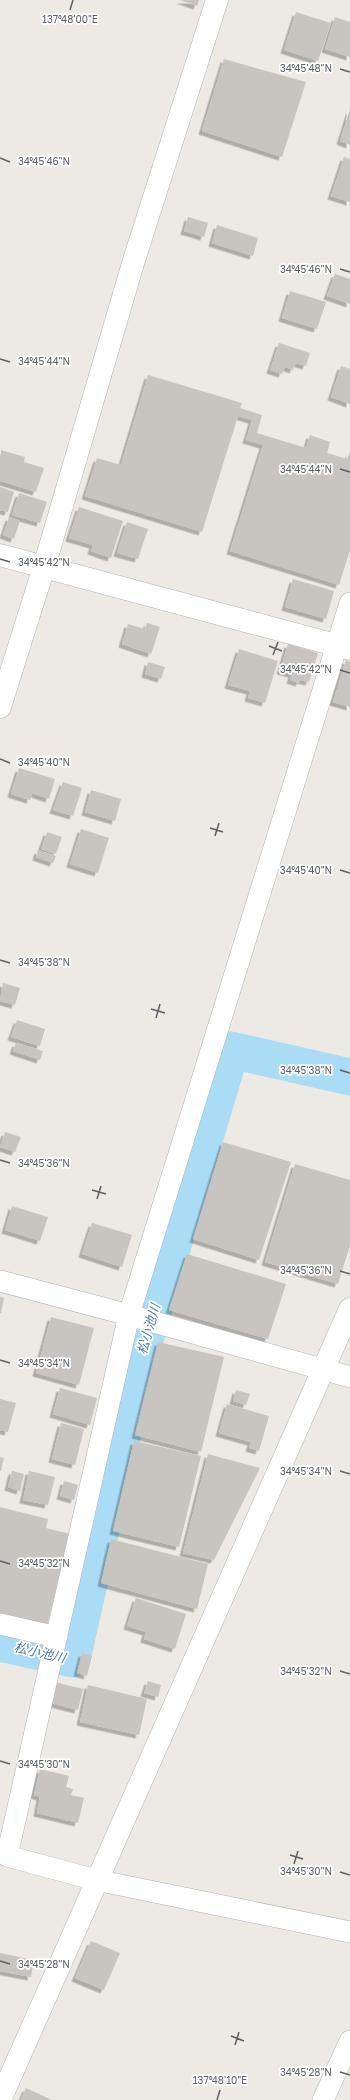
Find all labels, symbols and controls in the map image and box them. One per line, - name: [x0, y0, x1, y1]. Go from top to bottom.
- text: 137°48'00"E: [42, 13, 98, 25]
- text: 34°45'48"N: [280, 62, 332, 74]
- text: 34°45'46"N: [18, 155, 70, 167]
- text: 34°45'46"N: [280, 263, 332, 275]
- text: 34°45'44"N: [18, 355, 70, 367]
- text: 34°45'44"N: [280, 463, 332, 475]
- text: 34°45'42"N: [18, 556, 70, 568]
- text: 34°45'42"N: [280, 663, 332, 675]
- text: 34°45'40"N: [18, 756, 70, 768]
- text: 34°45'40"N: [280, 864, 332, 876]
- text: 34°45'38"N: [18, 956, 70, 968]
- text: 34°45'38"N: [280, 1064, 332, 1076]
- text: 34°45'36"N: [18, 1157, 70, 1169]
- text: 34°45'36"N: [280, 1264, 332, 1276]
- water label: 松小池川: [133, 1300, 163, 1356]
- text: 34°45'34"N: [18, 1357, 70, 1369]
- text: 34°45'34"N: [280, 1465, 332, 1477]
- text: 34°45'32"N: [18, 1557, 70, 1569]
- water label: 松小池川: [13, 1638, 69, 1666]
- text: 34°45'32"N: [280, 1665, 332, 1677]
- text: 34°45'30"N: [18, 1758, 70, 1770]
- text: 34°45'30"N: [280, 1865, 332, 1877]
- text: 34°45'28"N: [18, 1958, 70, 1970]
- text: 34°45'28"N: [280, 2066, 332, 2078]
- text: 137°48'10"E: [193, 2074, 247, 2086]

